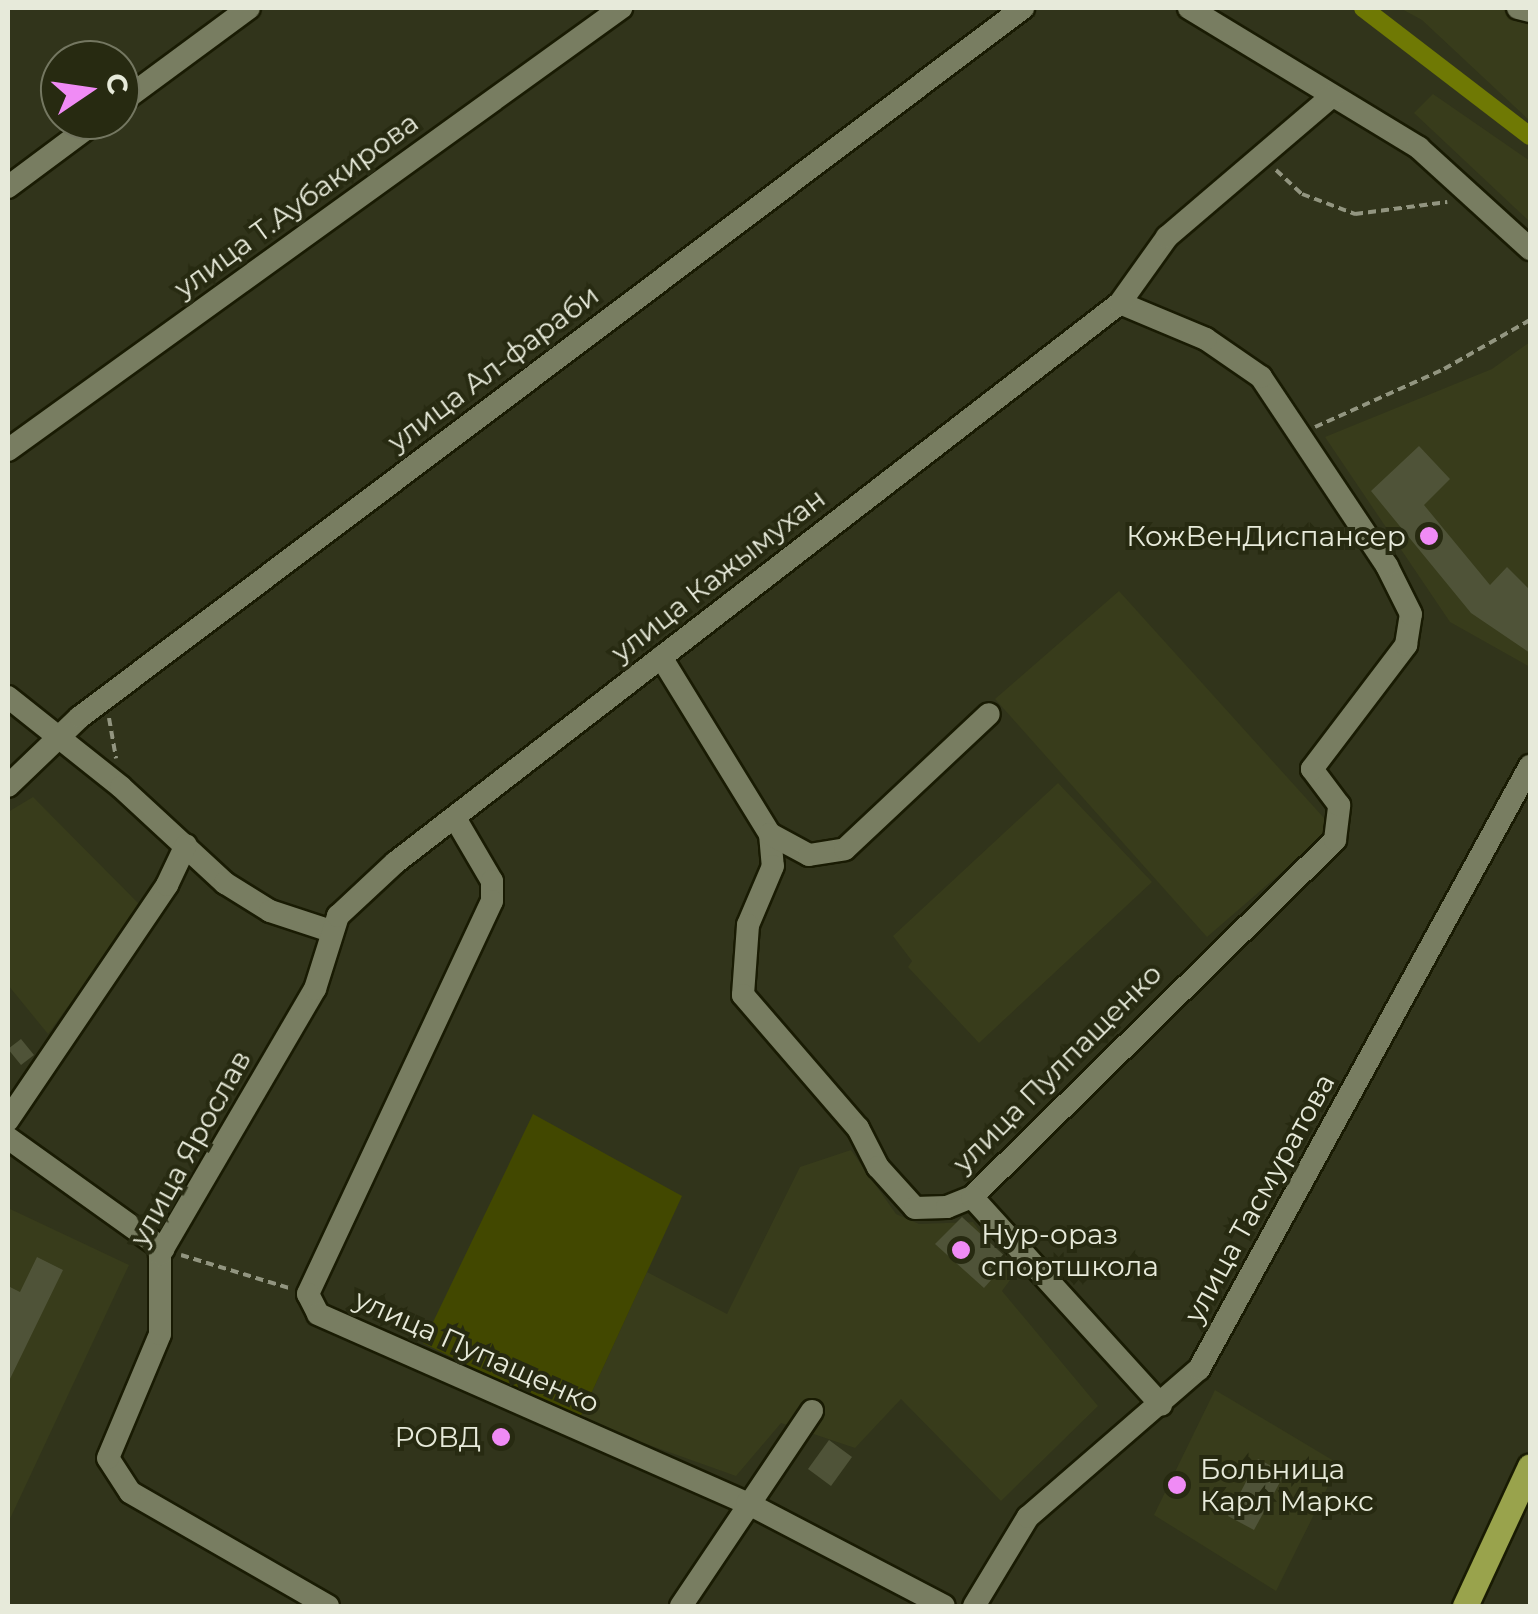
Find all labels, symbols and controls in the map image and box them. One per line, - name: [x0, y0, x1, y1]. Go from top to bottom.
- north arrow: [40, 40, 140, 140]
- text: С: [98, 70, 136, 97]
- street label: улица Т.Аубакирова: [167, 105, 425, 305]
- street label: улица Ал-фараби: [381, 278, 605, 458]
- street label: улица Кажымухан: [604, 481, 832, 669]
- place label: КожВенДиспансер: [1126, 519, 1406, 553]
- marker: КожВенДиспансер: [1416, 523, 1442, 549]
- street label: улица Пулпащенко: [946, 957, 1168, 1179]
- street label: улица Ярослав: [122, 1044, 258, 1252]
- street label: улица Тасмуратова: [1177, 1068, 1341, 1328]
- place label: Нур-ораз спортшкола: [981, 1217, 1159, 1283]
- marker: Нур-ораз спортшкола: [950, 1239, 972, 1261]
- street label: улица Пупащенко: [349, 1282, 605, 1420]
- place label: РОВД: [394, 1420, 481, 1454]
- marker: РОВД: [490, 1426, 512, 1448]
- place label: Больница Карл Маркс: [1200, 1452, 1374, 1518]
- marker: Больница Карл Маркс: [1164, 1472, 1190, 1498]

